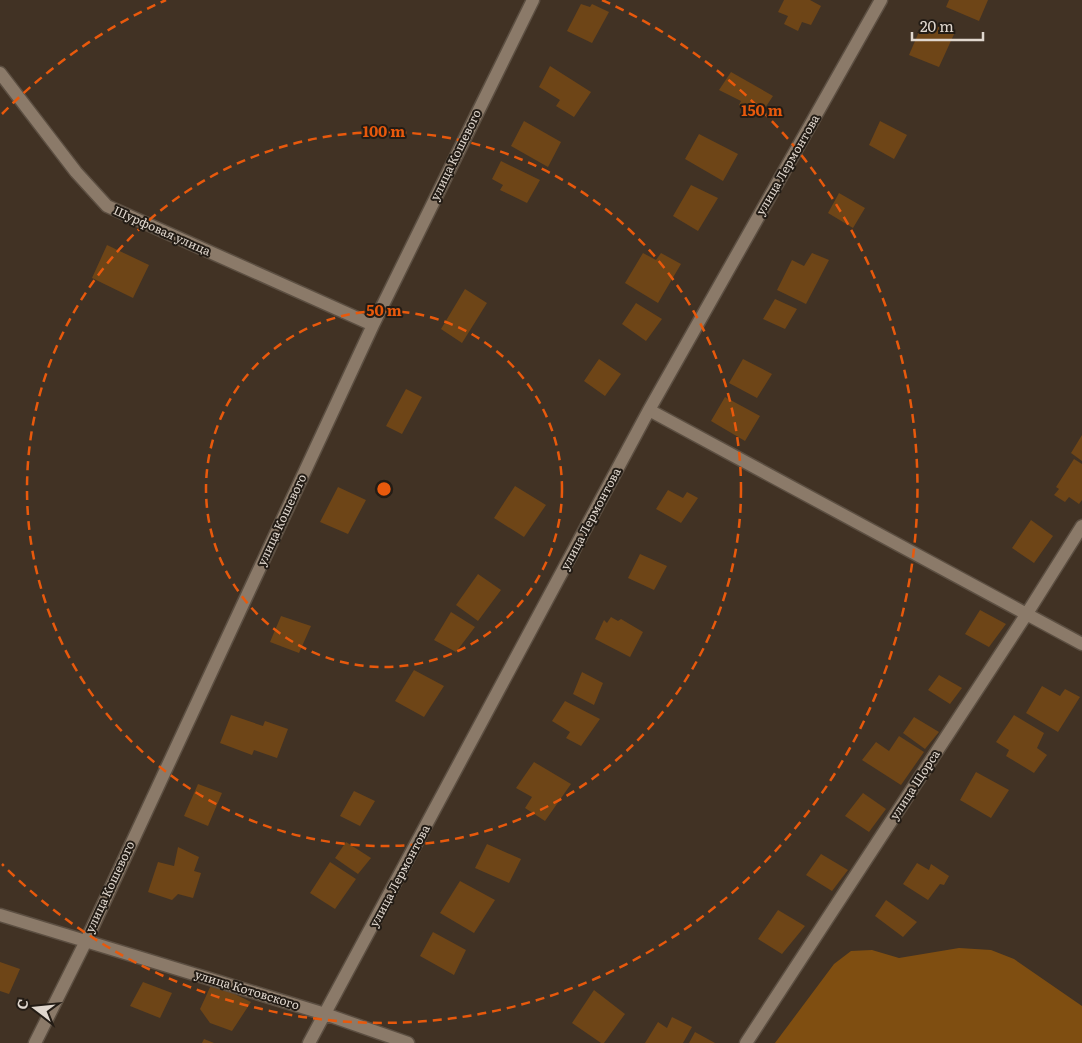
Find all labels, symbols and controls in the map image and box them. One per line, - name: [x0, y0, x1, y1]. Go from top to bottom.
- scale bar: [912, 10, 983, 42]
- text: 20 m: [920, 14, 954, 37]
- text: 150 m: [741, 98, 783, 121]
- street label: улица Кошевого: [425, 106, 485, 203]
- street label: улица Лермонтова: [751, 110, 824, 218]
- text: 100 m: [363, 119, 405, 142]
- street label: Шурфовая улица: [111, 201, 214, 260]
- text: 50 m: [366, 298, 402, 321]
- street label: улица Лермонтова: [556, 464, 625, 573]
- street label: улица Кошевого: [252, 471, 310, 568]
- centre of rings: [375, 480, 393, 498]
- street label: улица Щорса: [885, 746, 944, 823]
- street label: улица Лермонтова: [365, 821, 434, 930]
- street label: улица Кошевого: [80, 838, 138, 935]
- street label: улица Котовского: [193, 965, 302, 1014]
- north arrow: [10, 983, 60, 1033]
- text: С: [11, 997, 33, 1012]

